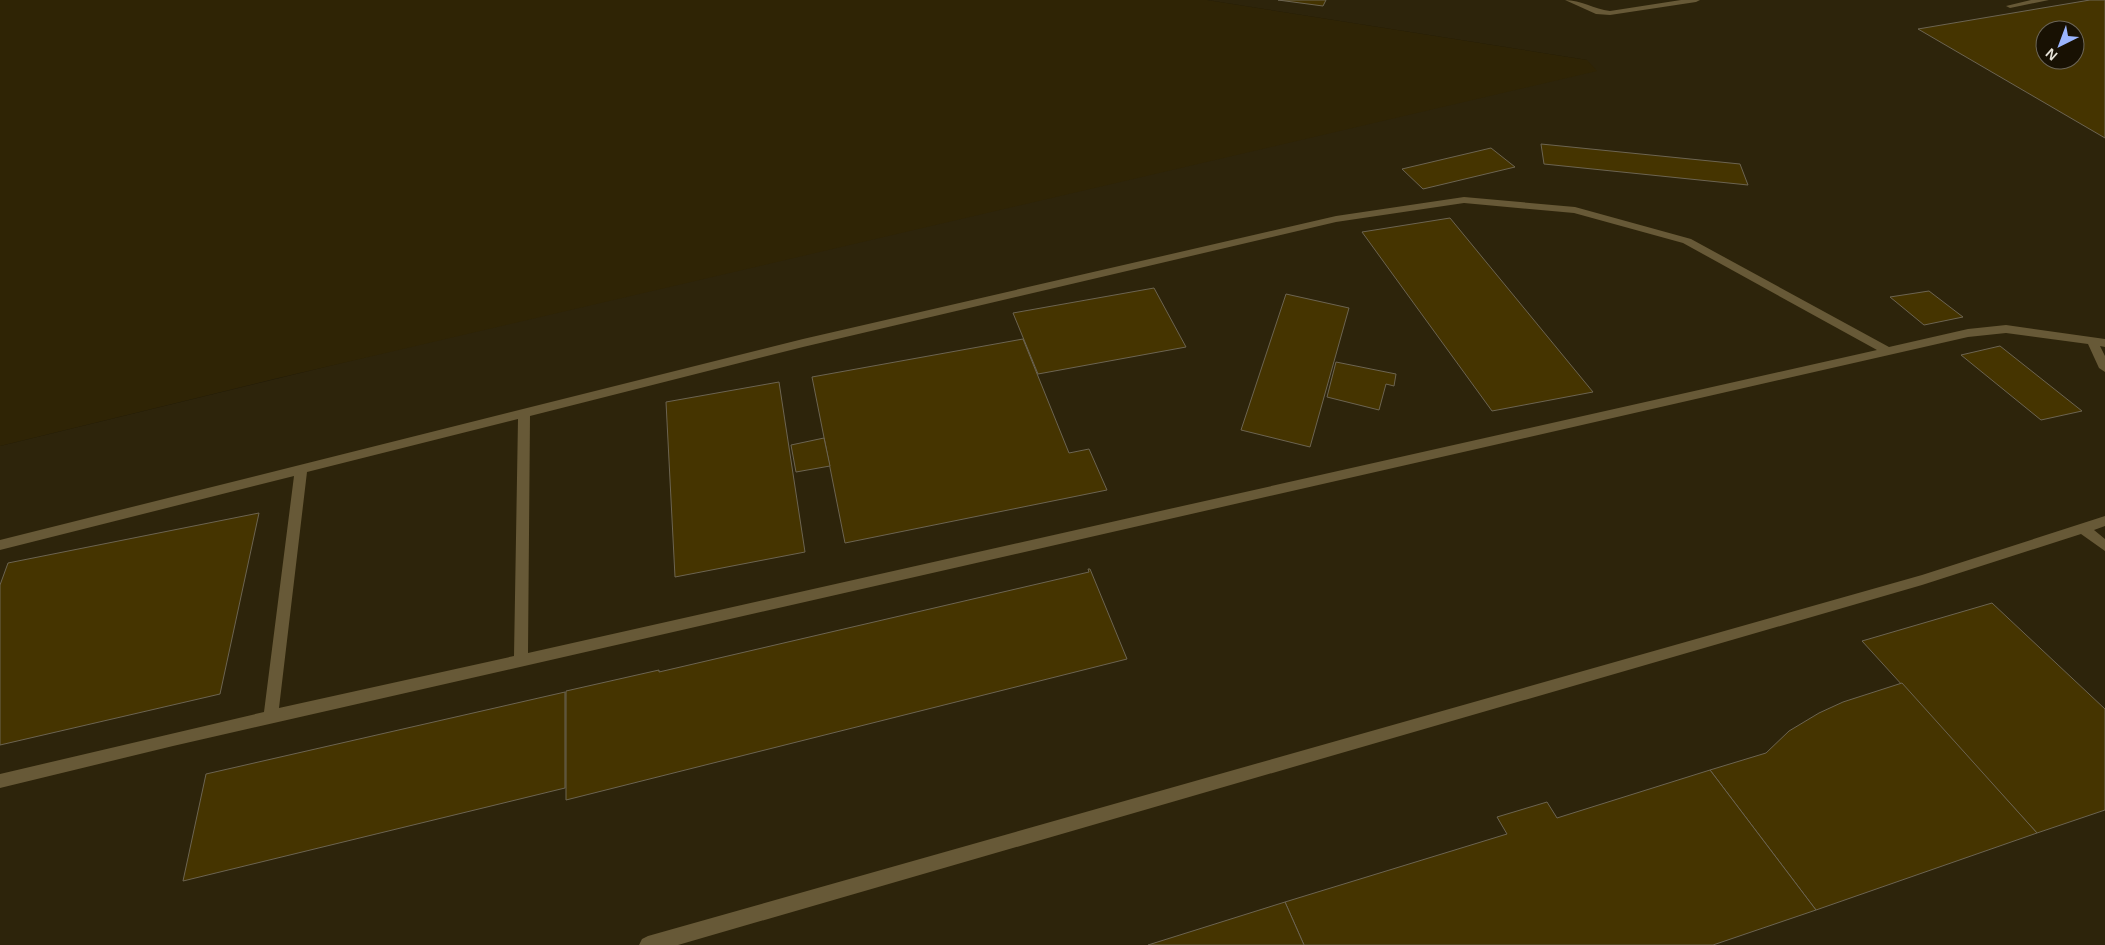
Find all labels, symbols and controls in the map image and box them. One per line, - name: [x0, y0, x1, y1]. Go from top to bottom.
- north arrow: [2035, 20, 2085, 70]
- text: N: [2042, 45, 2060, 64]

